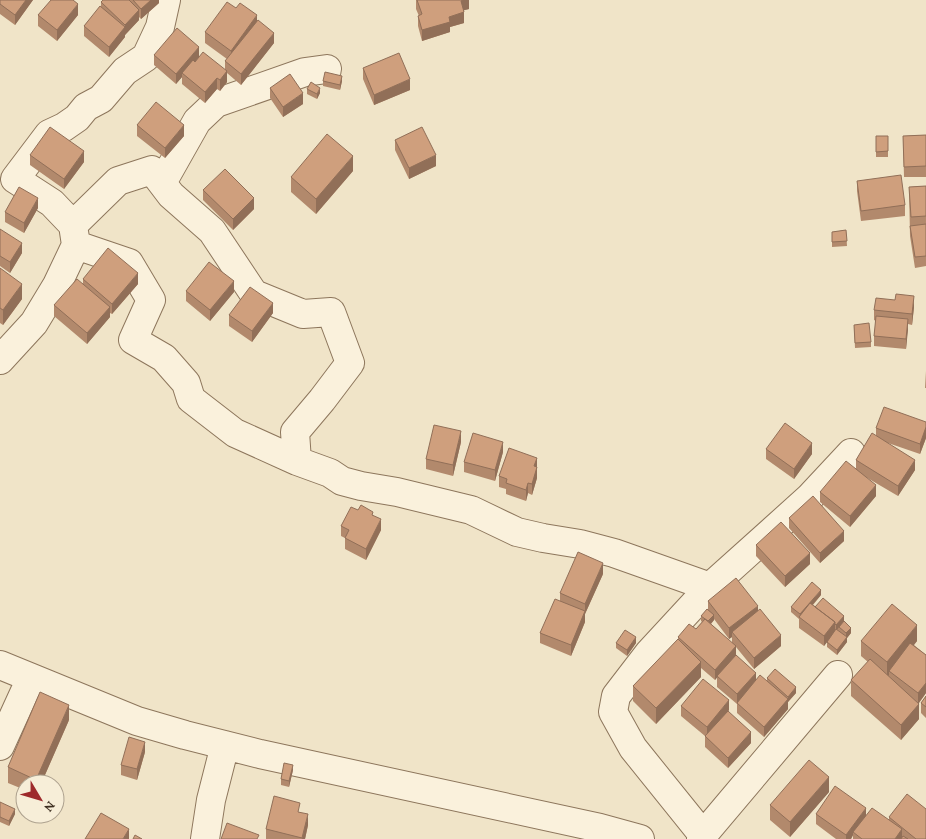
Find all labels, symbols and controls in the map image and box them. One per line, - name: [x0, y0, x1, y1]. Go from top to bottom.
- north arrow: [15, 774, 65, 824]
- text: N: [41, 798, 59, 816]

